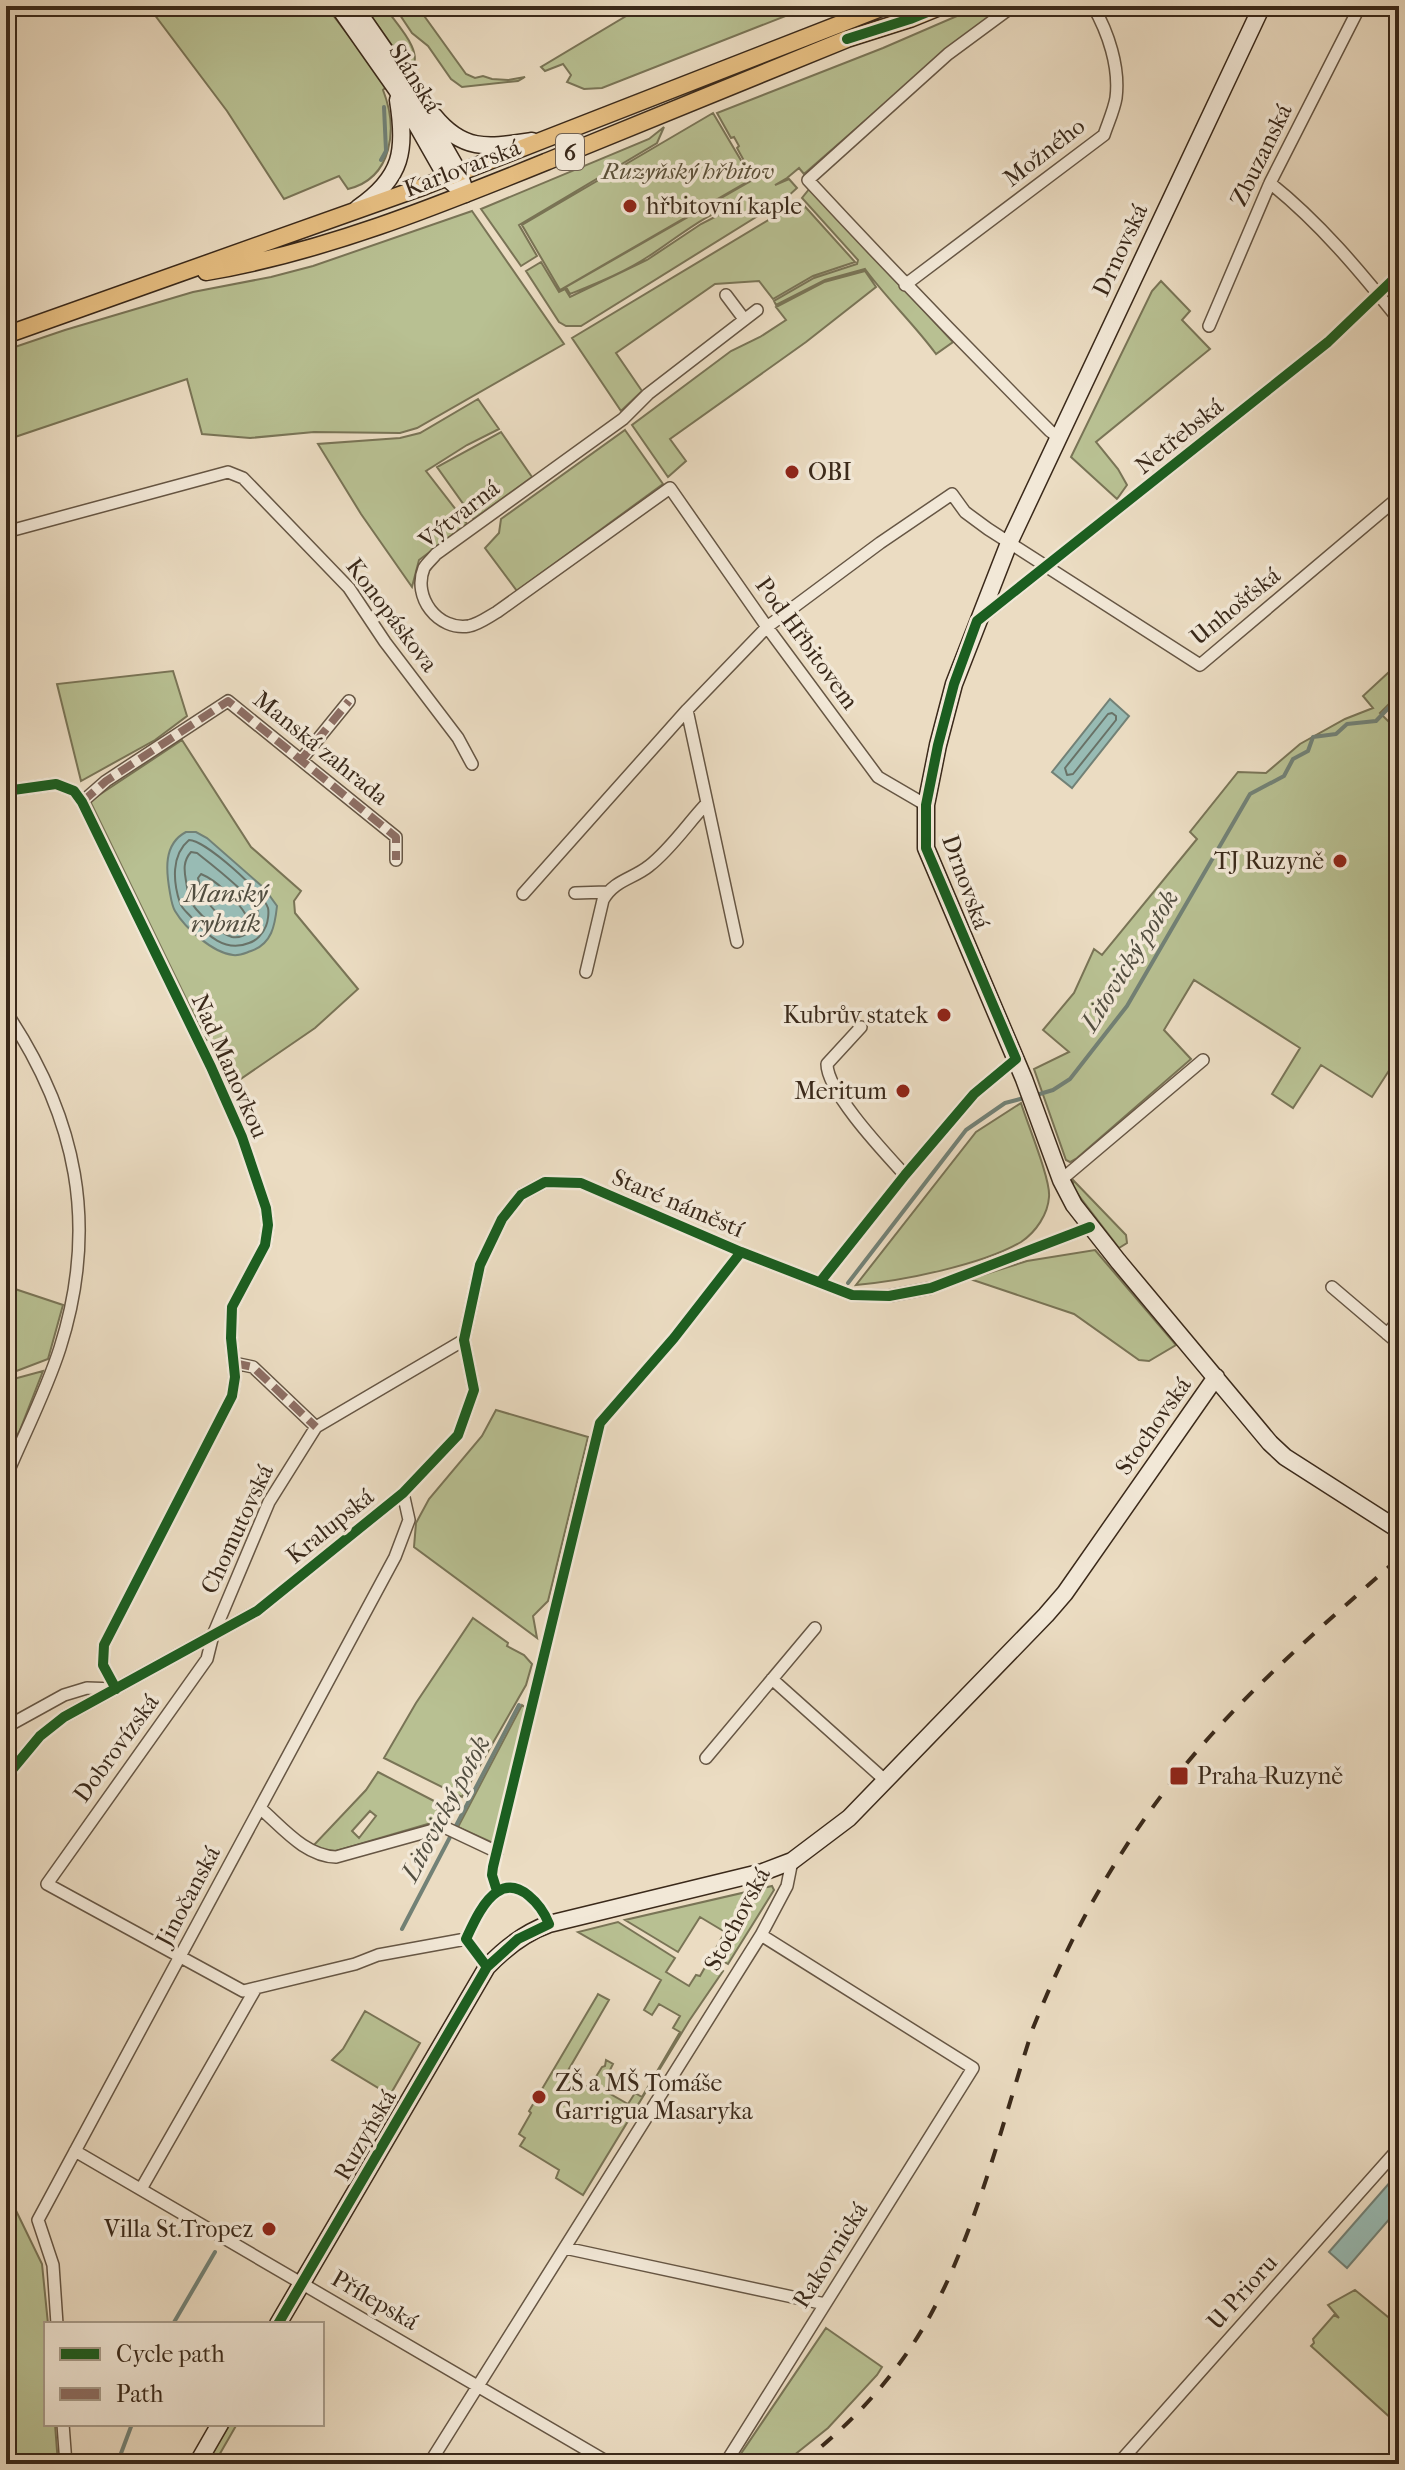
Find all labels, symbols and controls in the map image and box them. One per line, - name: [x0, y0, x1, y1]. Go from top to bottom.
- street label: Slánská: [383, 38, 448, 119]
- street label: Zbuzanská: [1224, 99, 1298, 211]
- street label: Možného: [998, 112, 1090, 192]
- street label: Karlovarská: [400, 133, 525, 203]
- road number: 6: [556, 134, 584, 170]
- park label: Ruzyňský hřbitov: [600, 157, 774, 185]
- place label: hřbitovní kaple: [646, 192, 802, 220]
- marker: hřbitovní kaple: [621, 197, 639, 215]
- street label: Drnovská: [1087, 199, 1154, 300]
- street label: Netřebská: [1129, 392, 1229, 480]
- place label: OBI: [808, 458, 852, 486]
- marker: OBI: [783, 463, 801, 481]
- street label: Výtvarná: [412, 473, 506, 555]
- street label: Konopáskova: [340, 553, 444, 678]
- street label: Unhošťská: [1184, 561, 1286, 651]
- street label: Pod Hřbitovem: [750, 571, 864, 715]
- street label: Manská zahrada: [248, 685, 395, 811]
- street label: Drnovská: [936, 831, 996, 934]
- place label: TJ Ruzyně: [1214, 847, 1324, 875]
- marker: TJ Ruzyně: [1331, 852, 1349, 870]
- water label: Manský rybník: [182, 878, 270, 939]
- water label: Litovický potok: [1073, 884, 1185, 1038]
- street label: Nad Manovkou: [186, 990, 274, 1143]
- place label: Kubrův statek: [783, 1001, 929, 1029]
- marker: Kubrův statek: [935, 1006, 953, 1024]
- place label: Meritum: [794, 1077, 887, 1105]
- marker: Meritum: [894, 1082, 912, 1100]
- street label: Staré náměstí: [608, 1163, 749, 1244]
- street label: Stochovská: [1109, 1371, 1197, 1480]
- street label: Chomutovská: [195, 1459, 280, 1598]
- street label: Kralupská: [281, 1482, 380, 1570]
- street label: Dobrovízská: [67, 1688, 165, 1807]
- water label: Litovický potok: [393, 1730, 497, 1888]
- place label: Praha-Ruzyně: [1197, 1762, 1343, 1790]
- marker: Praha-Ruzyně: [1168, 1765, 1190, 1787]
- street label: Jinočanská: [149, 1840, 227, 1953]
- street label: Stochovská: [698, 1862, 776, 1975]
- place label: ZŠ a MŠ Tomáše Garrigua Masaryka: [555, 2068, 754, 2125]
- street label: Ruzyňská: [328, 2084, 403, 2185]
- marker: ZŠ a MŠ Tomáše Garrigua Masaryka: [530, 2088, 548, 2106]
- street label: Rakovnická: [786, 2196, 874, 2313]
- place label: Villa St.Tropez: [103, 2215, 253, 2243]
- marker: Villa St.Tropez: [260, 2220, 278, 2238]
- street label: U Prioru: [1201, 2248, 1283, 2335]
- street label: Přílepská: [327, 2264, 424, 2336]
- legend: [44, 2322, 324, 2426]
- text: Cycle path: [116, 2340, 225, 2368]
- text: Path: [116, 2380, 164, 2408]

